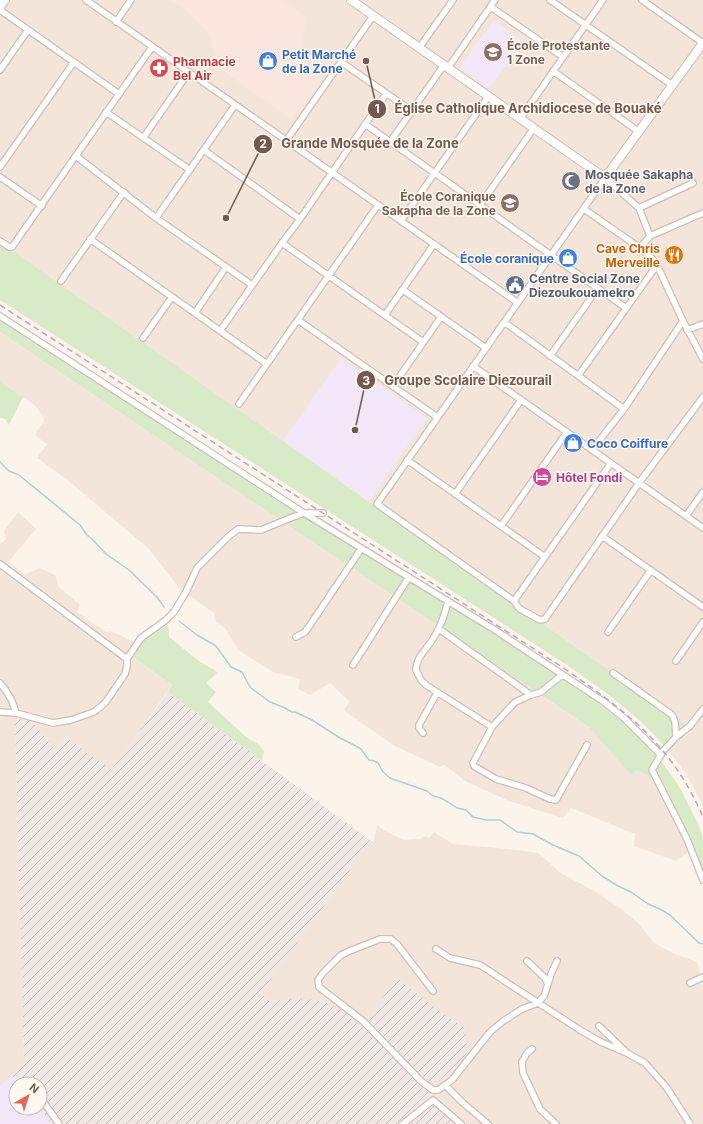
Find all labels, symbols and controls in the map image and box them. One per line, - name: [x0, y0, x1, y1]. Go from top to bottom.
- place label: École Protestante 1 Zone: [507, 38, 610, 67]
- school or university icon: École Protestante 1 Zone: [482, 41, 504, 63]
- place label: Petit Marché de la Zone: [282, 47, 356, 76]
- shop icon: Petit Marché de la Zone: [257, 50, 279, 72]
- place label: Pharmacie Bel Air: [173, 54, 236, 83]
- pharmacy icon: Pharmacie Bel Air: [148, 57, 170, 79]
- callout: Église Catholique Archidiocese de Bouaké: [367, 96, 669, 121]
- text: Église Catholique Archidiocese de Bouaké: [395, 100, 662, 116]
- text: 1: [374, 101, 380, 116]
- callout: Grande Mosquée de la Zone: [253, 131, 466, 156]
- text: Grande Mosquée de la Zone: [281, 135, 459, 151]
- text: 2: [259, 136, 267, 151]
- place label: Mosquée Sakapha de la Zone: [585, 167, 693, 196]
- mosque icon: Mosquée Sakapha de la Zone: [560, 170, 582, 192]
- place label: École Coranique Sakapha de la Zone: [382, 189, 496, 218]
- school or university icon: École Coranique Sakapha de la Zone: [499, 192, 521, 214]
- place label: Cave Chris Merveille: [596, 241, 660, 270]
- restaurant icon: Cave Chris Merveille: [663, 244, 685, 266]
- shop icon: École coranique: [557, 247, 579, 269]
- place label: École coranique: [460, 251, 554, 266]
- place label: Centre Social Zone Diezoukouamekro: [529, 271, 640, 300]
- public building icon: Centre Social Zone Diezoukouamekro: [504, 274, 526, 296]
- callout: Groupe Scolaire Diezourail: [356, 368, 560, 393]
- text: Groupe Scolaire Diezourail: [384, 372, 552, 388]
- text: 3: [362, 373, 370, 388]
- shop icon: Coco Coiffure: [562, 432, 584, 454]
- place label: Coco Coiffure: [587, 436, 668, 451]
- hotel icon: Hôtel Fondi: [531, 466, 553, 488]
- place label: Hôtel Fondi: [556, 470, 622, 485]
- north arrow: [8, 1076, 48, 1116]
- text: N: [27, 1080, 42, 1096]

